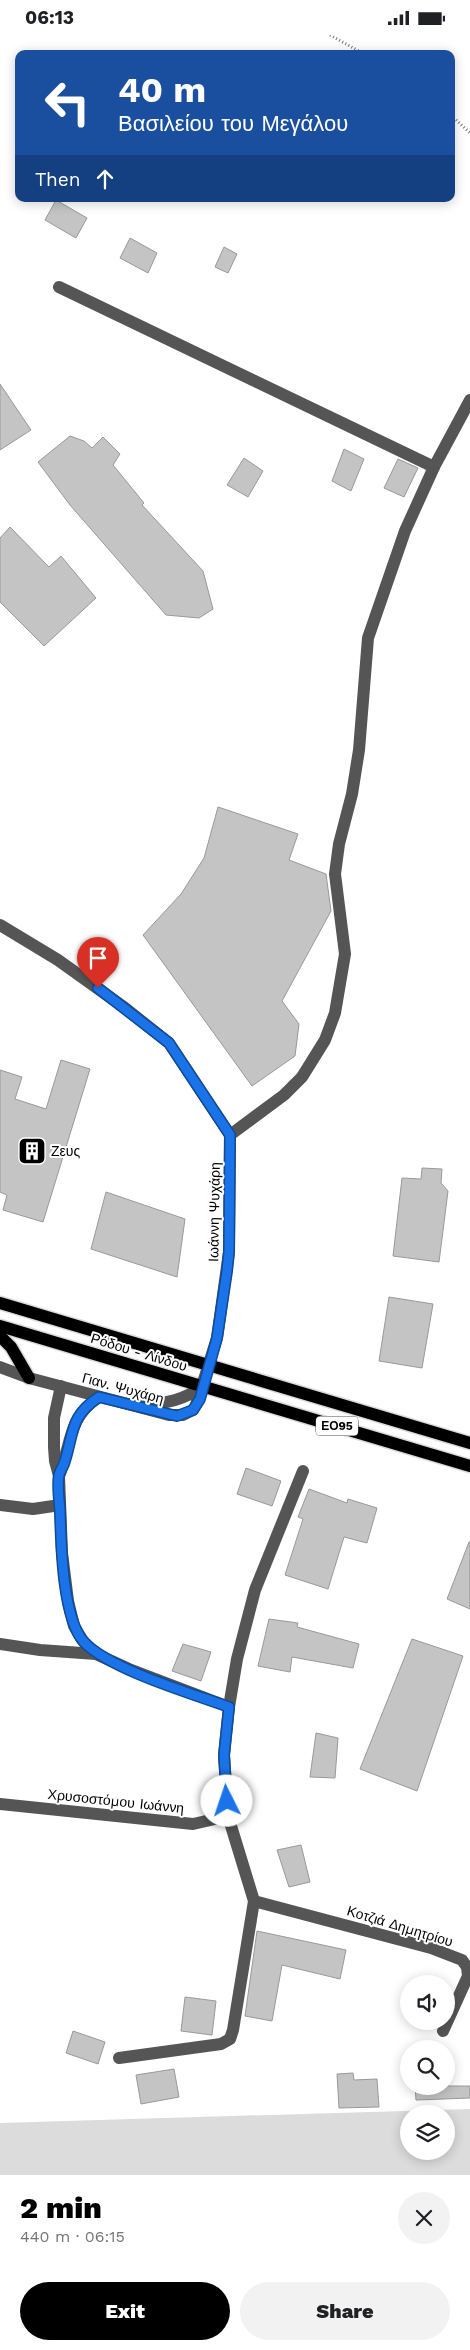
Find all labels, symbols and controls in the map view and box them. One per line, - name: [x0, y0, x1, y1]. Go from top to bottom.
- text: 06:13: [25, 6, 74, 29]
- text: 40 m: [118, 69, 206, 111]
- icon: left: [35, 70, 100, 135]
- text: Βασιλείου του Μεγάλου: [118, 111, 348, 136]
- icon: ahead: [91, 165, 119, 193]
- text: Then: [35, 168, 81, 191]
- pin: [77, 937, 119, 988]
- icon: arrive: [84, 944, 112, 972]
- building icon: Ζευς: [17, 1136, 47, 1166]
- place label: Ζευς: [51, 1143, 80, 1159]
- street label: Ιωάννη Ψυχάρη: [205, 1162, 223, 1262]
- street label: Ρόδου - Λίνδου: [89, 1330, 189, 1374]
- street label: Γιαν. Ψυχάρη: [80, 1369, 166, 1407]
- road number: ΕΟ95: [316, 1417, 358, 1435]
- position arrow: [200, 1774, 252, 1826]
- street label: Χρυσοστόμου Ιωάννη: [47, 1786, 185, 1816]
- street label: Κοτζιά Δημητρίου: [345, 1902, 455, 1950]
- map controls: [400, 1975, 455, 2160]
- button: sound: [400, 1975, 455, 2030]
- button: search: [400, 2040, 455, 2095]
- button: layers: [400, 2105, 455, 2160]
- text: 2 min: [20, 2190, 102, 2225]
- button: close: [398, 2192, 450, 2244]
- text: 440 m · 06:15: [20, 2227, 125, 2246]
- button: Exit: [20, 2282, 230, 2340]
- button: Share: [240, 2282, 450, 2340]

